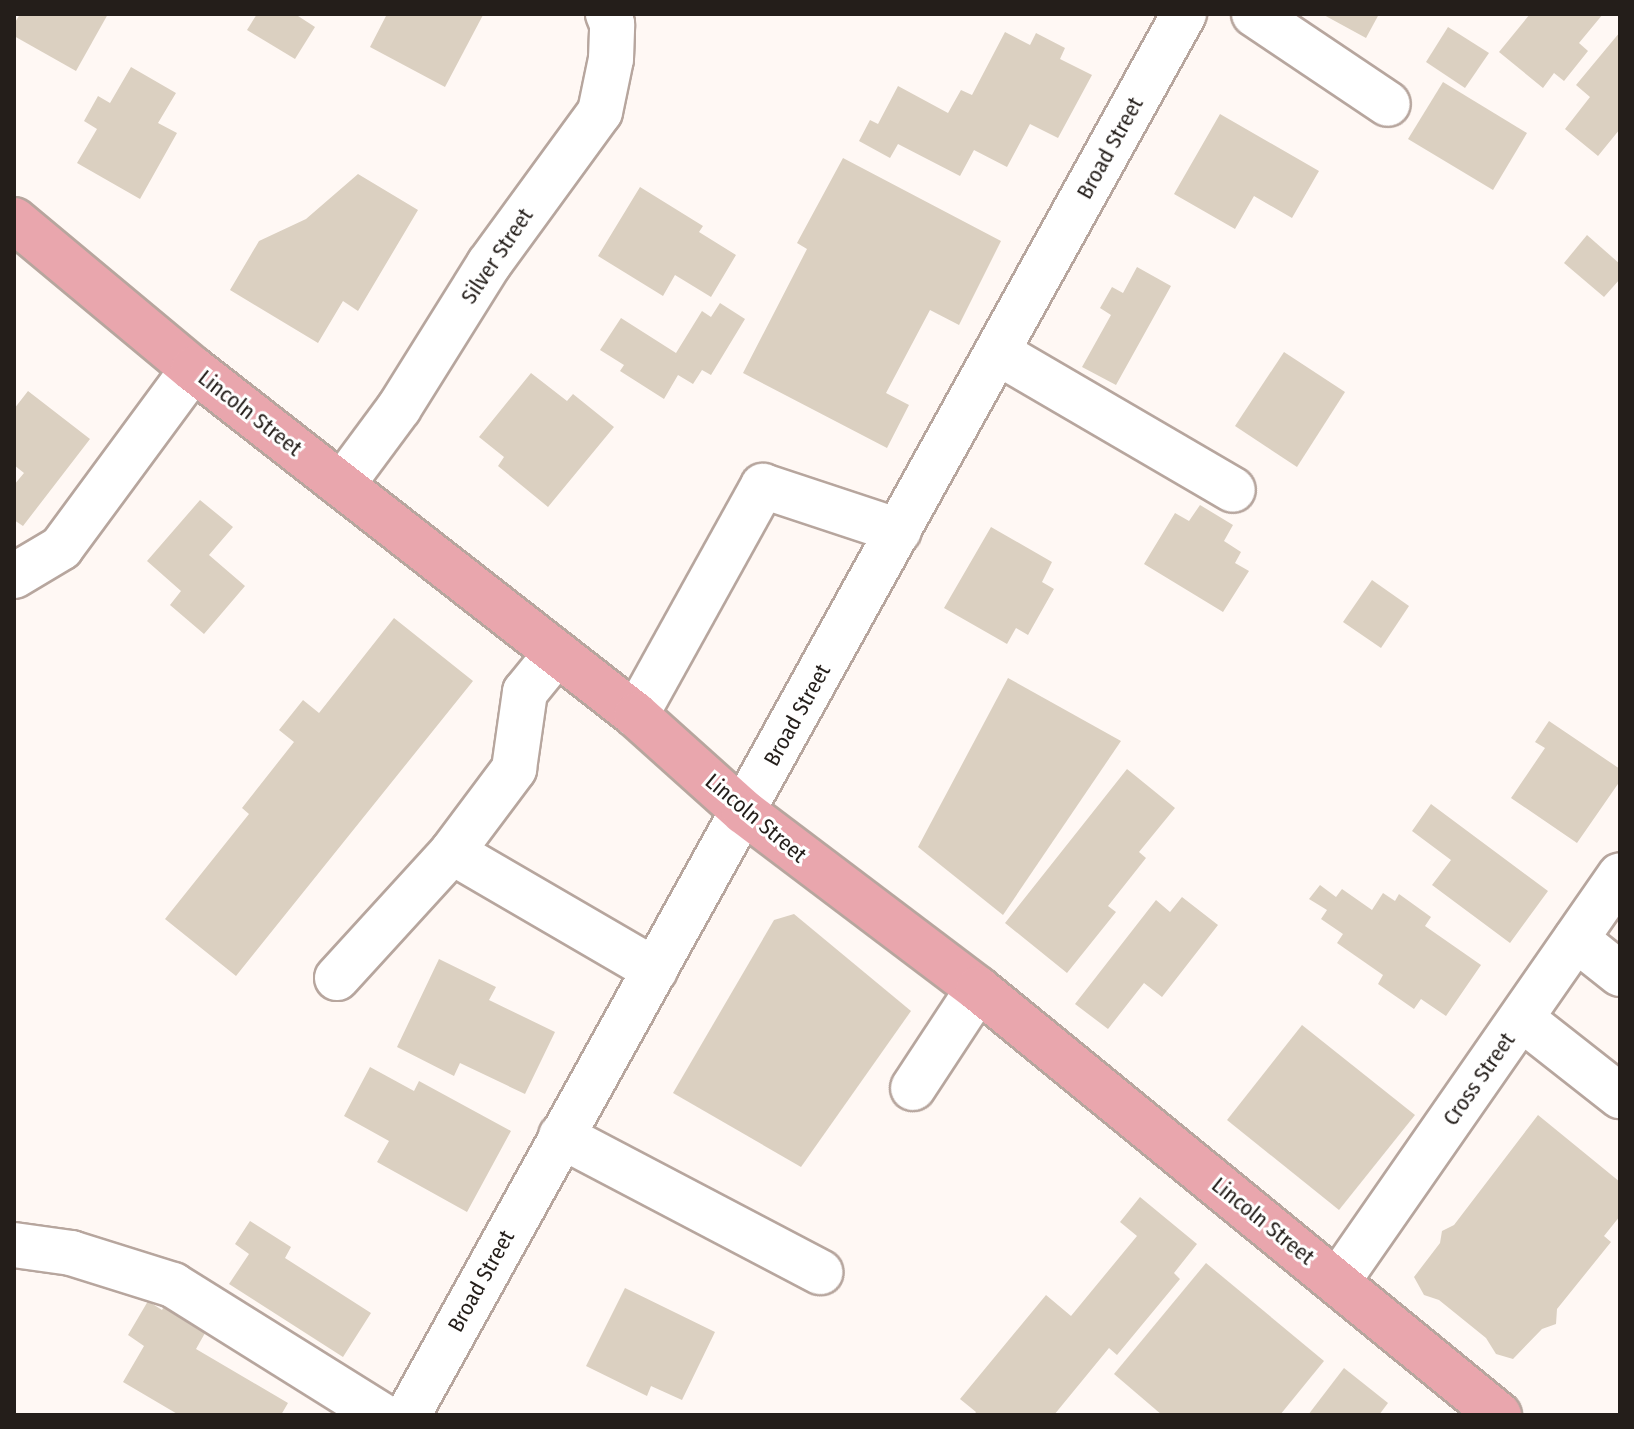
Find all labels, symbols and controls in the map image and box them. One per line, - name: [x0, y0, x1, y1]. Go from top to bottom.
- street label: Broad Street: [1071, 92, 1149, 204]
- street label: Silver Street: [455, 203, 539, 309]
- street label: Lincoln Street: [193, 364, 307, 462]
- street label: Broad Street: [758, 659, 836, 771]
- street label: Lincoln Street: [700, 768, 812, 868]
- street label: Cross Street: [1437, 1027, 1521, 1131]
- street label: Lincoln Street: [1206, 1172, 1320, 1270]
- street label: Broad Street: [442, 1225, 520, 1337]

